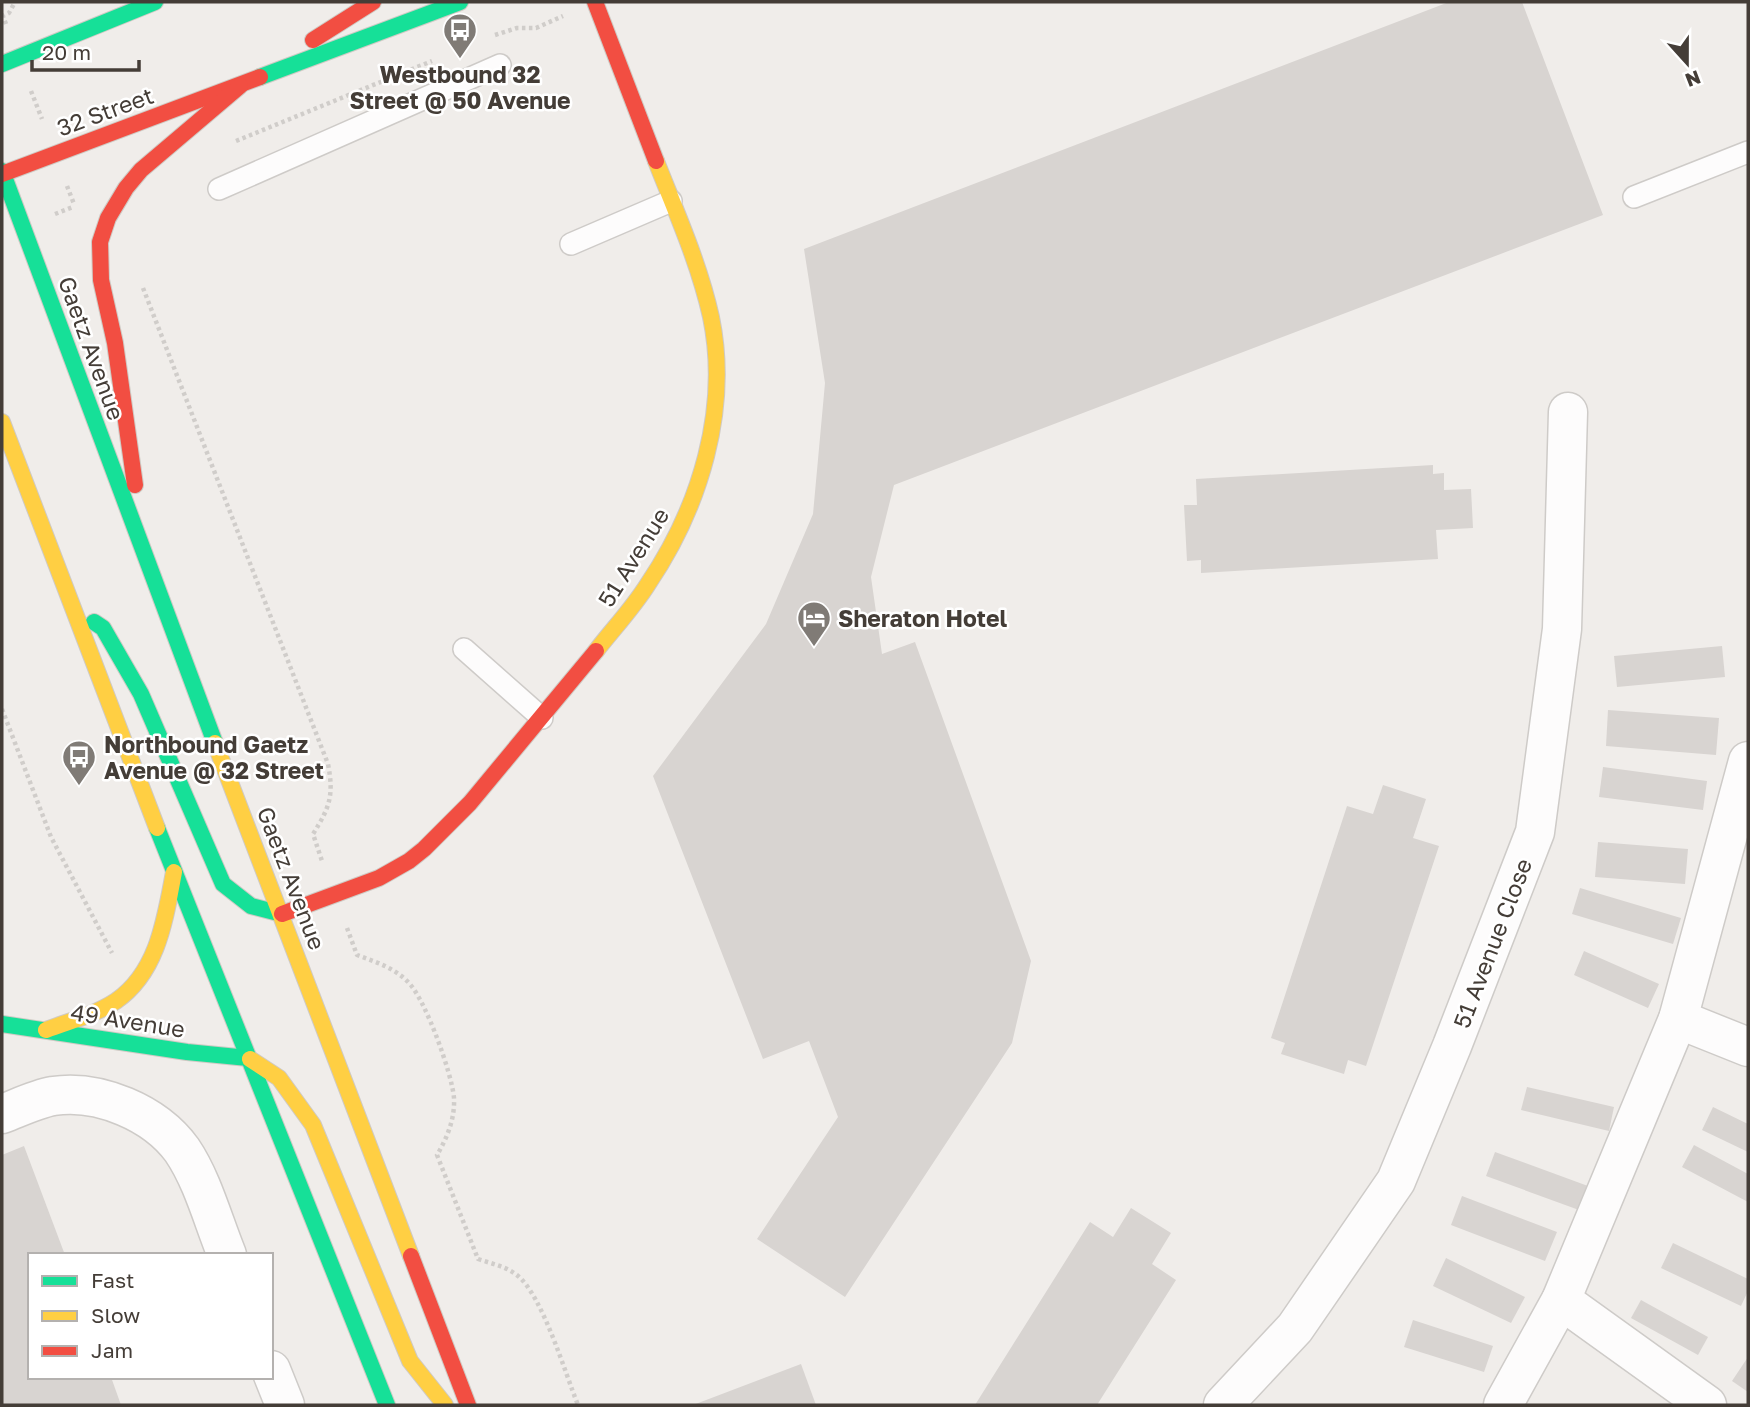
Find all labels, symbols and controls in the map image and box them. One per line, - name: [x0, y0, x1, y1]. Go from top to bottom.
- bus stop icon: Westbound 32 Street @ 50 Avenue: [441, 11, 479, 60]
- scale bar: [32, 28, 138, 72]
- north arrow: [1652, 28, 1722, 98]
- text: 20 m: [42, 39, 91, 65]
- place label: Westbound 32 Street @ 50 Avenue: [350, 60, 570, 114]
- text: N: [1682, 66, 1704, 93]
- street label: 32 Street: [53, 81, 157, 141]
- street label: Gaetz Avenue: [53, 272, 131, 424]
- street label: 51 Avenue: [592, 502, 674, 612]
- hotel icon: Sheraton Hotel: [795, 599, 833, 648]
- place label: Sheraton Hotel: [838, 604, 1007, 632]
- place label: Northbound Gaetz Avenue @ 32 Street: [104, 730, 324, 784]
- bus stop icon: Northbound Gaetz Avenue @ 32 Street: [60, 738, 98, 787]
- street label: Gaetz Avenue: [252, 803, 332, 953]
- street label: 51 Avenue Close: [1447, 854, 1537, 1032]
- street label: 49 Avenue: [69, 997, 187, 1043]
- legend: [28, 1253, 273, 1379]
- text: Fast: [91, 1267, 134, 1293]
- text: Slow: [91, 1302, 140, 1328]
- text: Jam: [91, 1337, 133, 1363]

